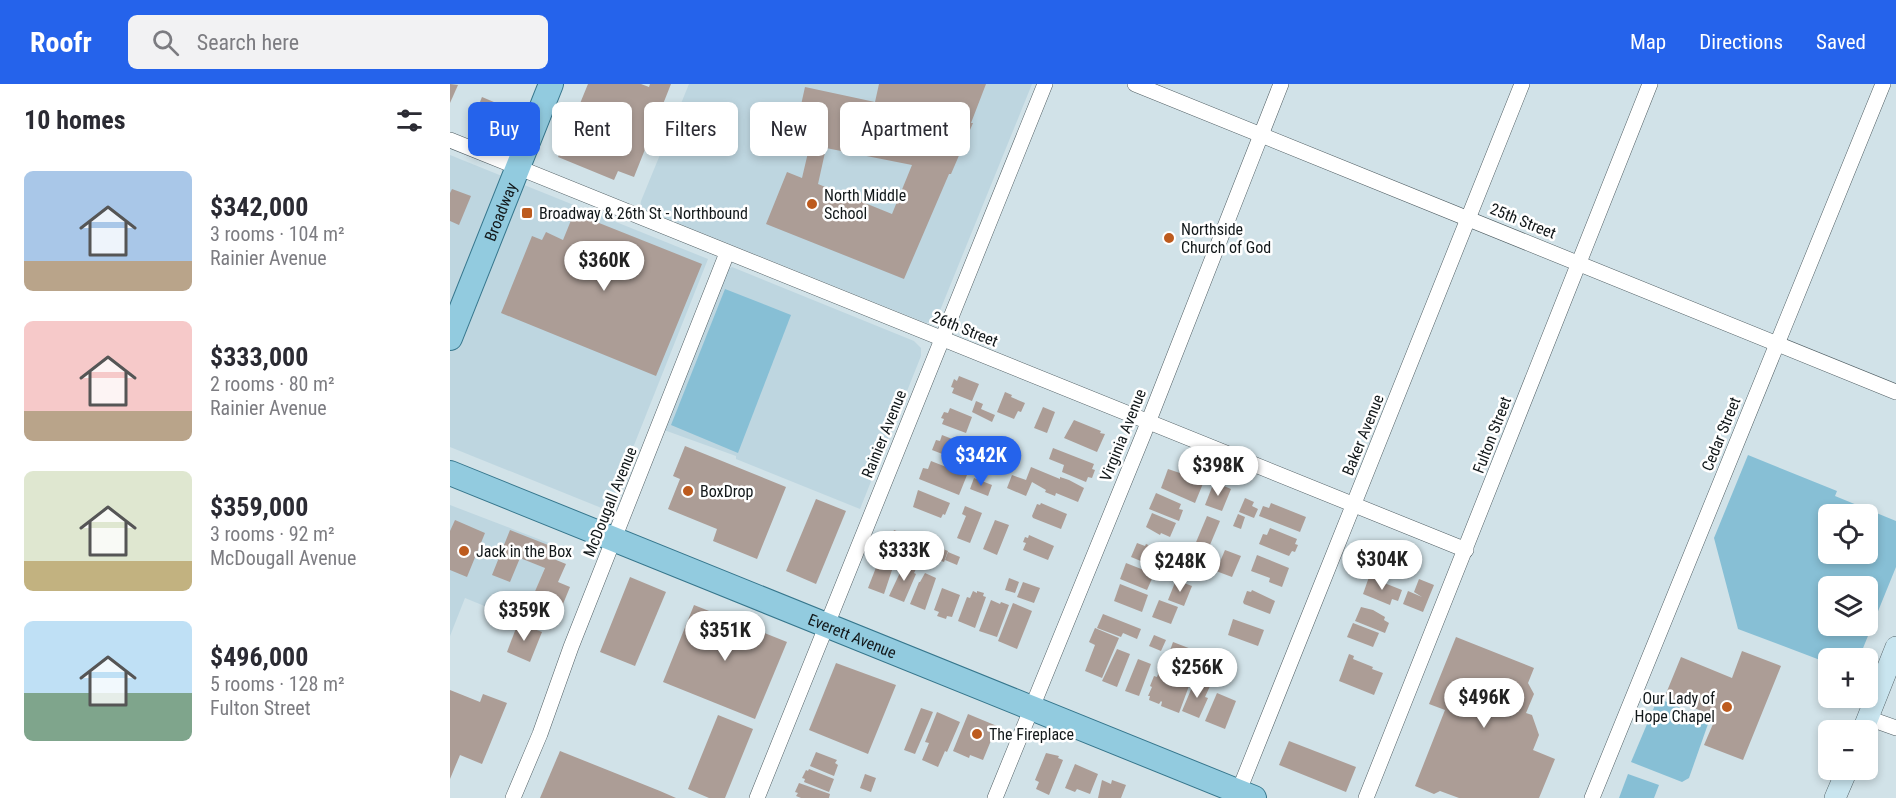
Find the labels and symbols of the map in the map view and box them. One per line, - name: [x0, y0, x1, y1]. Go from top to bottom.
- street label: Broadway: [480, 179, 521, 244]
- place label: North Middle School: [824, 186, 906, 223]
- marker: North Middle School: [805, 197, 819, 211]
- street label: 25th Street: [1487, 199, 1559, 243]
- place label: Broadway & 26th St - Northbound: [539, 204, 748, 223]
- marker: Broadway & 26th St - Northbound: [520, 206, 534, 220]
- place label: Northside Church of God: [1181, 220, 1271, 257]
- marker: Northside Church of God: [1162, 231, 1176, 245]
- pin: $360K: [562, 241, 646, 292]
- street label: 26th Street: [929, 307, 1001, 351]
- street label: Virginia Avenue: [1096, 386, 1150, 484]
- street label: Rainier Avenue: [858, 387, 910, 481]
- street label: Baker Avenue: [1338, 392, 1388, 478]
- street label: Fulton Street: [1469, 394, 1515, 476]
- street label: Cedar Street: [1698, 394, 1745, 474]
- pin: $342K: [939, 436, 1023, 487]
- street label: McDougall Avenue: [579, 444, 641, 560]
- pin: $398K: [1176, 446, 1260, 497]
- place label: BoxDrop: [700, 482, 754, 501]
- marker: BoxDrop: [681, 484, 695, 498]
- pin: $333K: [862, 531, 946, 582]
- pin: $304K: [1340, 540, 1424, 591]
- place label: Jack in the Box: [476, 542, 572, 561]
- pin: $248K: [1138, 542, 1222, 593]
- marker: Jack in the Box: [457, 544, 471, 558]
- pin: $359K: [482, 591, 566, 642]
- street label: Everett Avenue: [805, 609, 899, 662]
- pin: $351K: [683, 611, 767, 662]
- pin: $256K: [1155, 648, 1239, 699]
- pin: $496K: [1442, 678, 1526, 729]
- place label: Our Lady of Hope Chapel: [1634, 689, 1715, 726]
- marker: Our Lady of Hope Chapel: [1720, 700, 1734, 714]
- place label: The Fireplace: [989, 725, 1074, 744]
- marker: The Fireplace: [970, 727, 984, 741]

